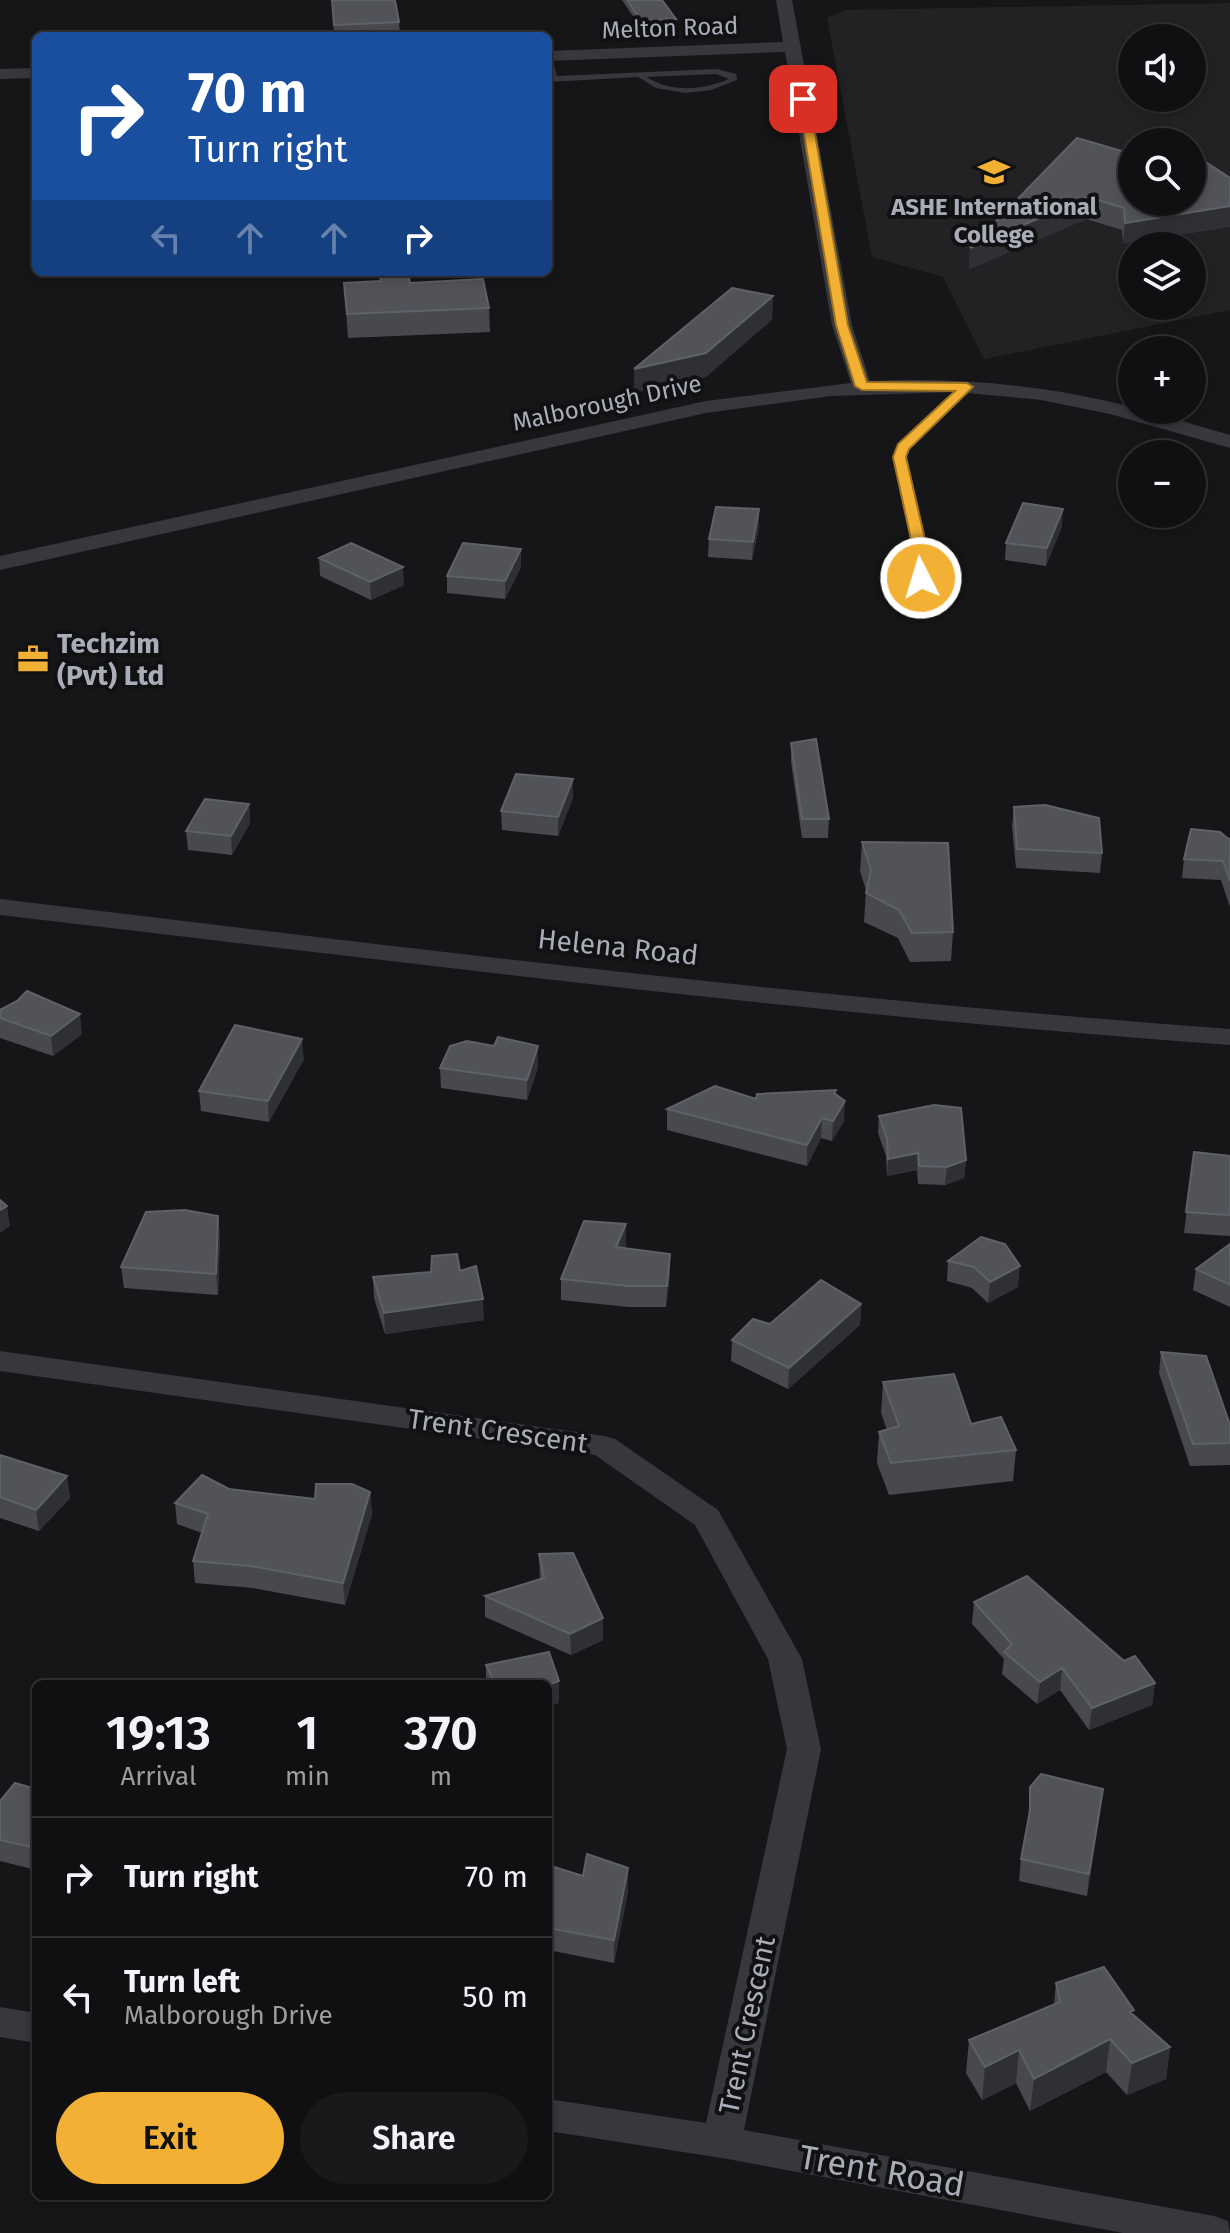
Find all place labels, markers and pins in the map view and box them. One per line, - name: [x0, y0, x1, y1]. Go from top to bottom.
- pin: [769, 65, 837, 133]
- school or university icon: ASHE International College: [977, 155, 1011, 189]
- place label: ASHE International College: [890, 193, 1098, 249]
- place label: Techzim (Pvt) Ltd: [57, 627, 164, 692]
- office icon: Techzim (Pvt) Ltd: [16, 642, 50, 676]

